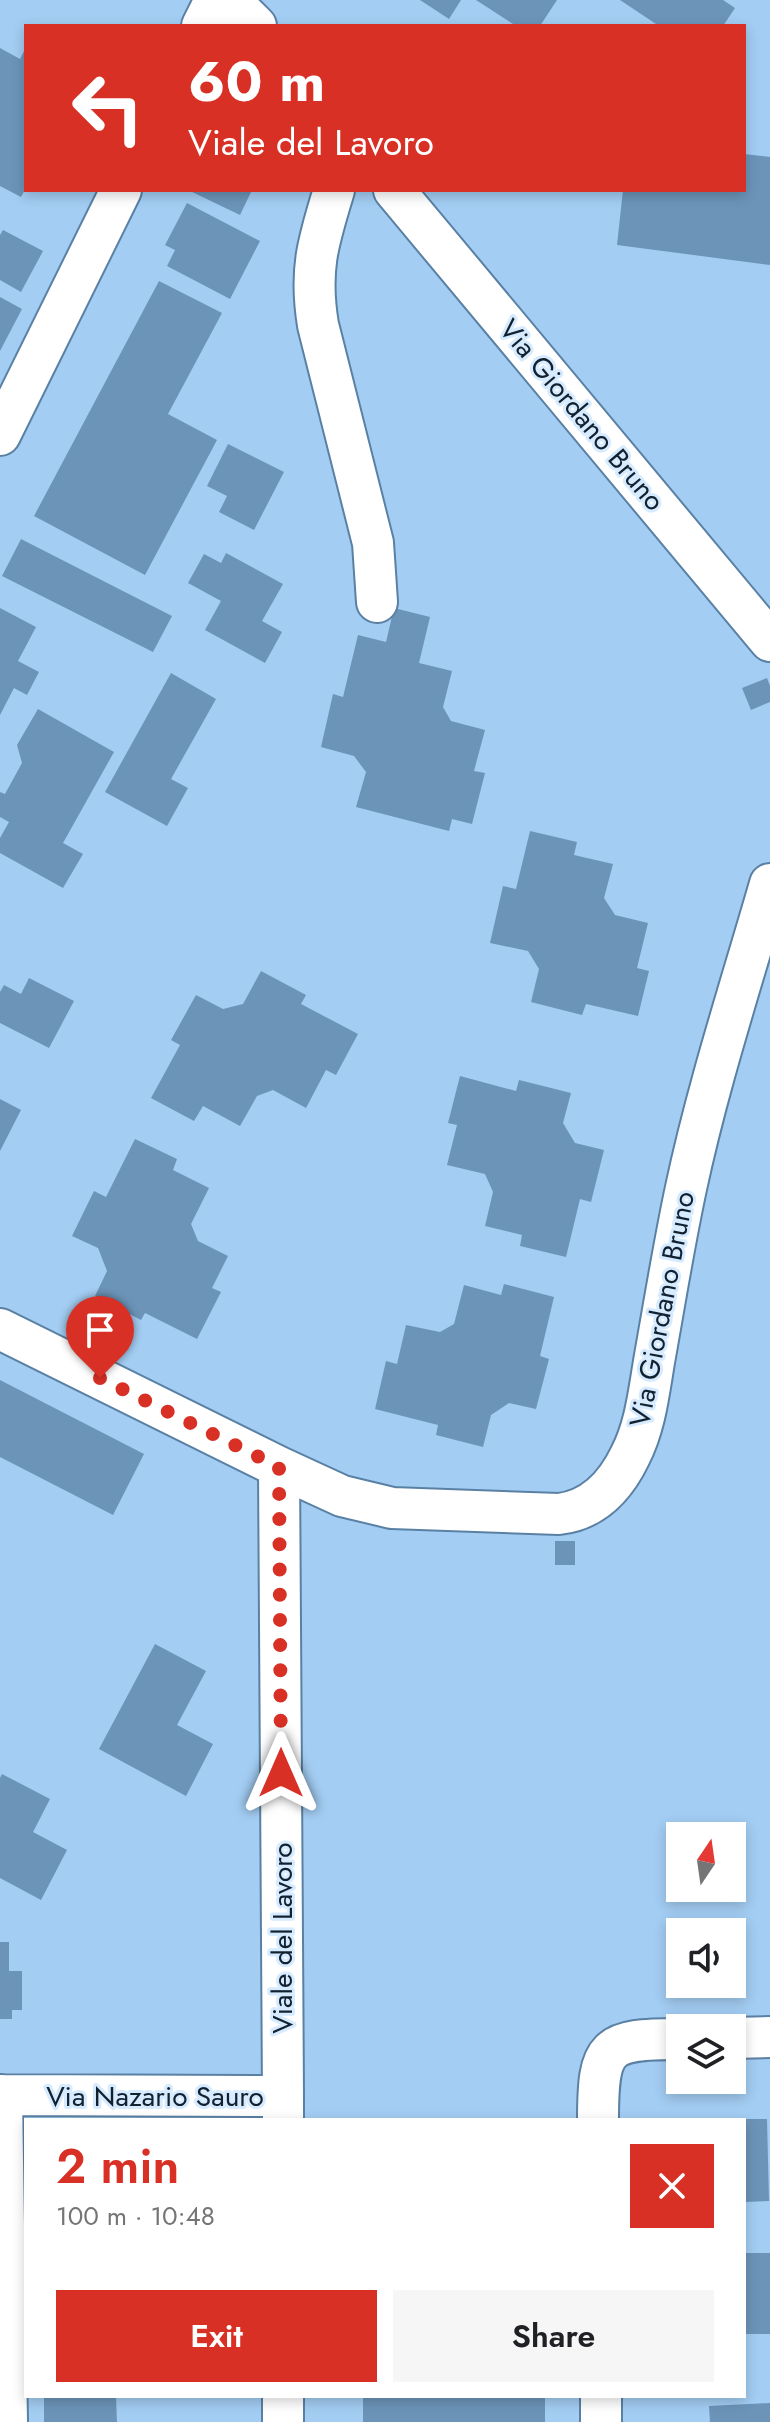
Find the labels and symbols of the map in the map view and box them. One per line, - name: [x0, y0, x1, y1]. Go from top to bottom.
- street label: Via Giordano Bruno: [489, 310, 675, 520]
- street label: Via Giordano Bruno: [619, 1188, 705, 1430]
- pin: [66, 1296, 134, 1378]
- position arrow: [239, 1731, 323, 1815]
- north arrow: [666, 1822, 746, 1902]
- street label: Viale del Lavoro: [262, 1842, 303, 2034]
- street label: Via Nazario Sauro: [46, 2076, 264, 2117]

